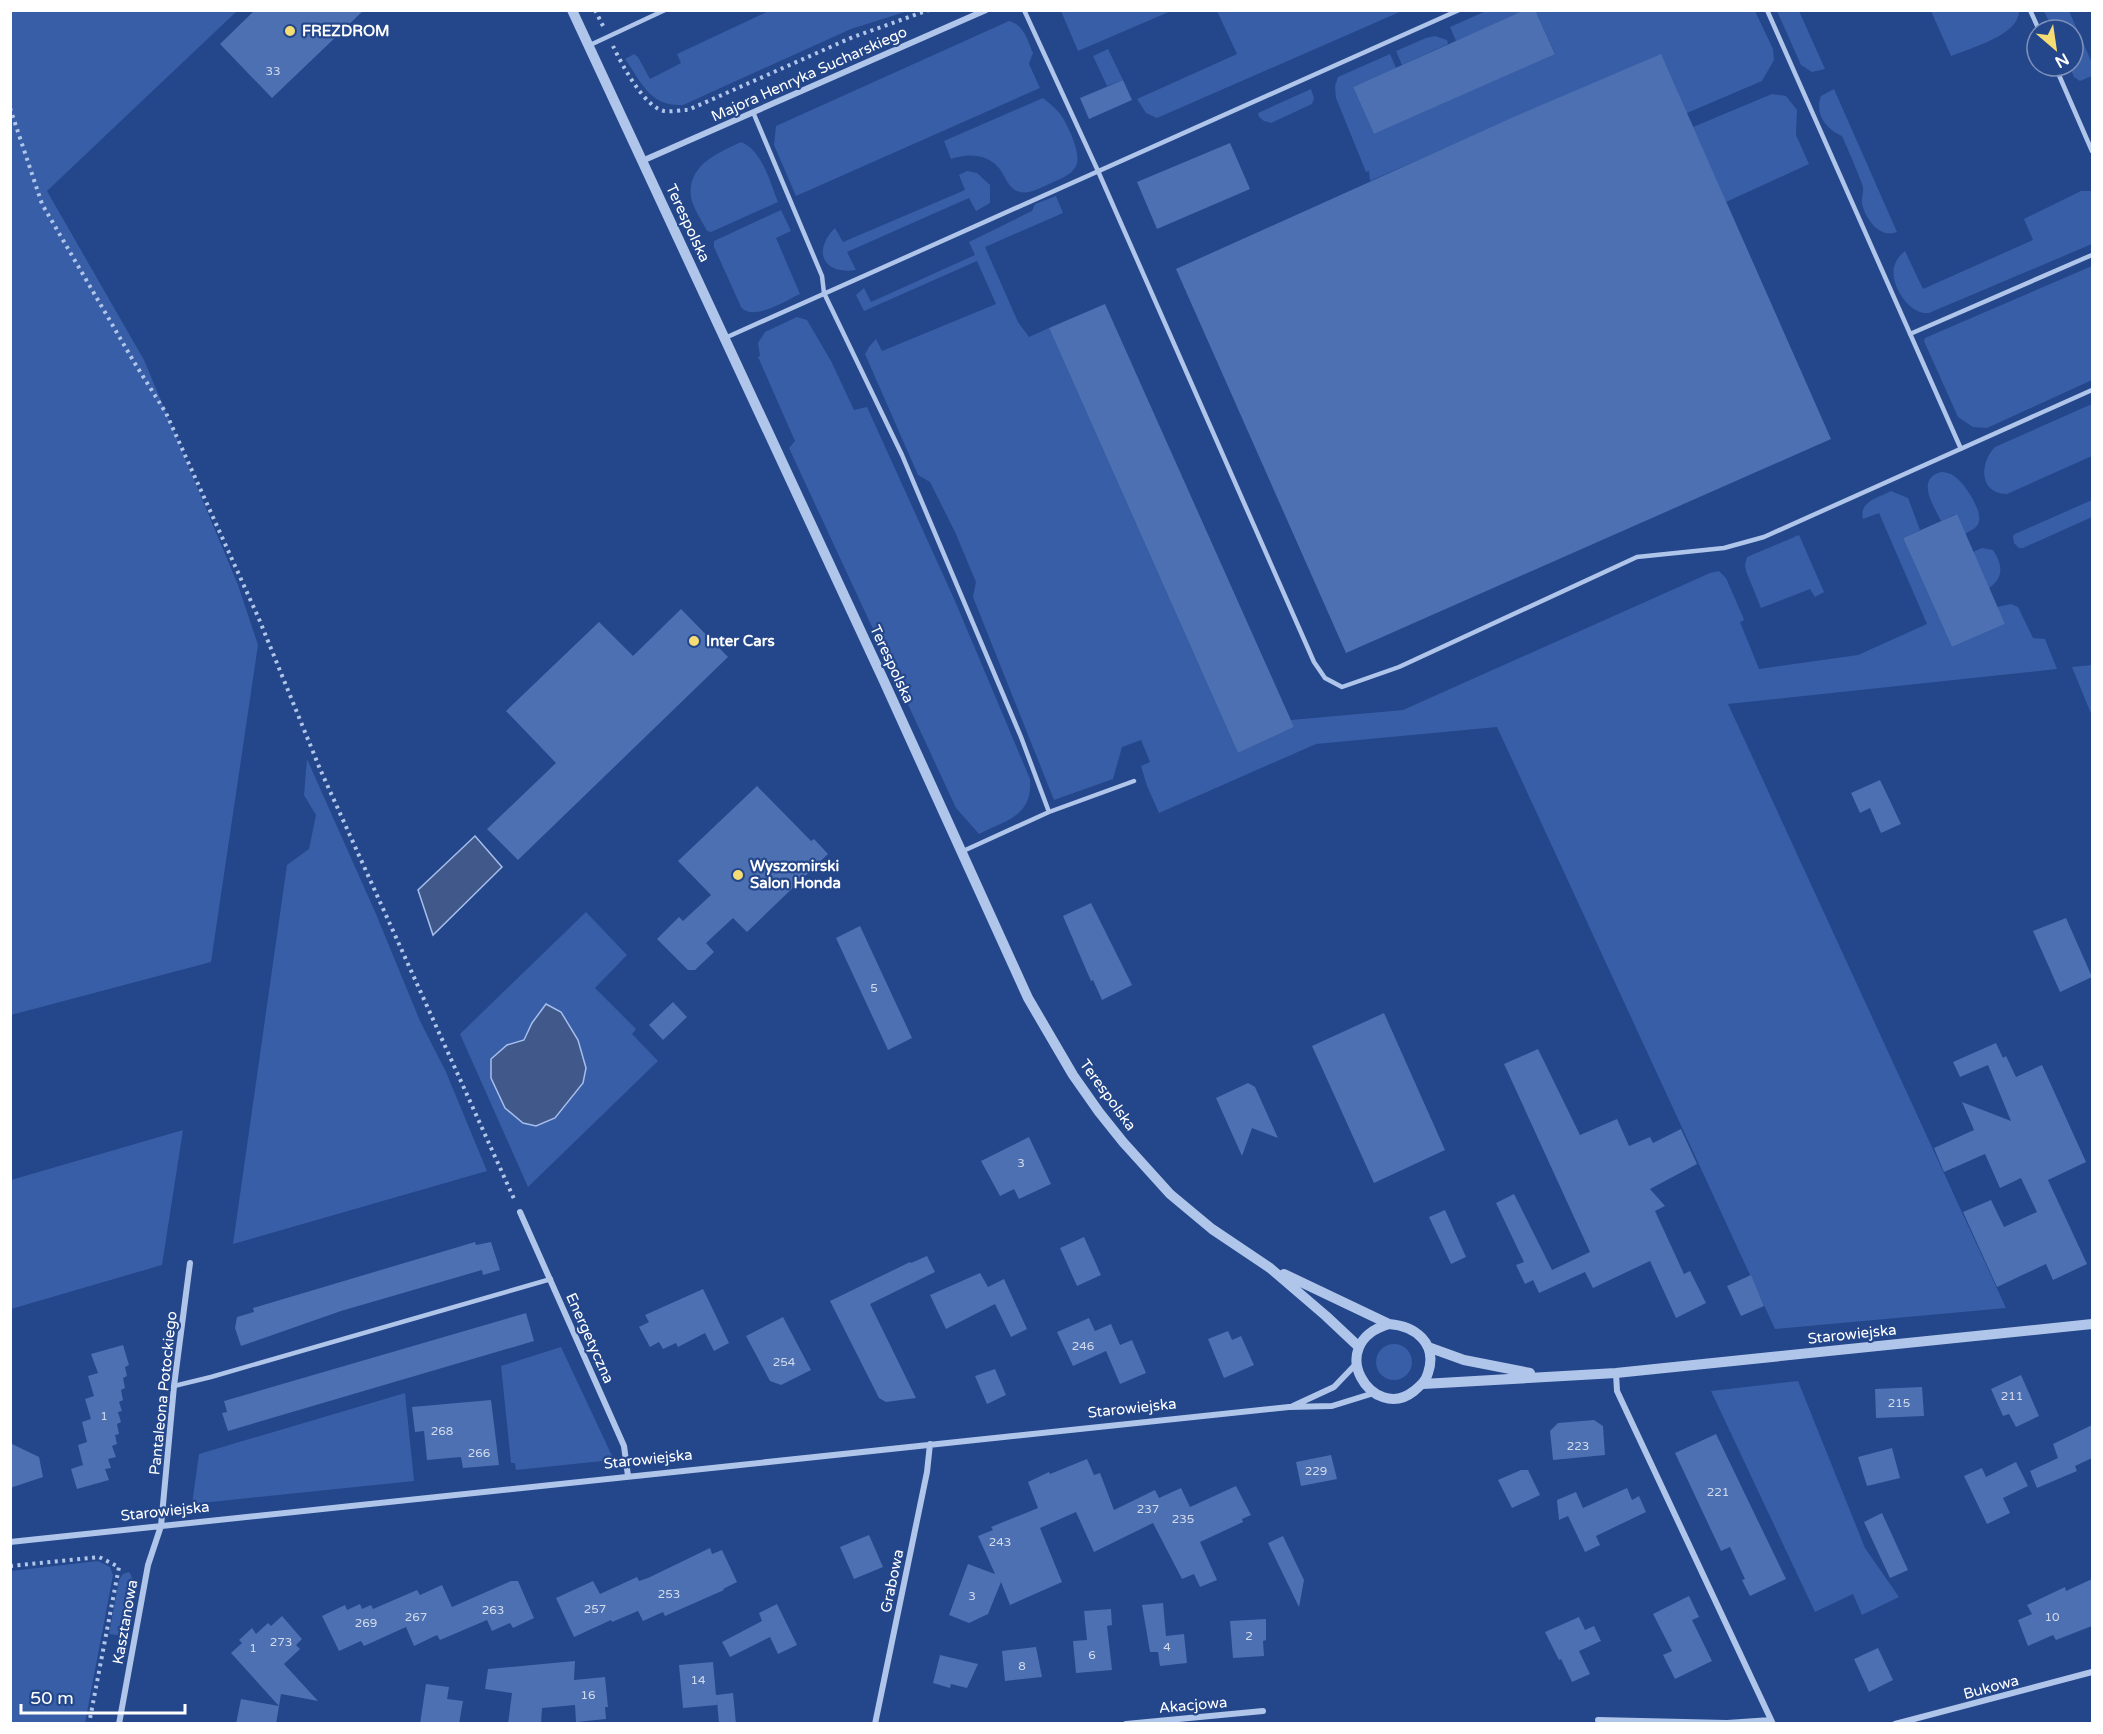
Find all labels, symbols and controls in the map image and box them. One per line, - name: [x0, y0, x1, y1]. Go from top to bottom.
- north arrow: [2025, 18, 2085, 78]
- place label: FREZDROM: [302, 22, 390, 40]
- street label: Majora Henryka Sucharskiego: [708, 23, 910, 125]
- marker: FREZDROM: [283, 24, 297, 38]
- text: N: [2051, 48, 2072, 72]
- house number: 33: [265, 64, 281, 78]
- street label: Terespolska: [662, 181, 714, 265]
- street label: Terespolska: [866, 622, 918, 706]
- place label: Inter Cars: [706, 632, 775, 650]
- marker: Inter Cars: [687, 634, 701, 648]
- place label: Wyszomirski Salon Honda: [750, 857, 841, 892]
- marker: Wyszomirski Salon Honda: [731, 868, 745, 882]
- house number: 5: [870, 981, 878, 995]
- street label: Terespolska: [1076, 1056, 1140, 1134]
- house number: 3: [1017, 1156, 1025, 1170]
- street label: Energetyczna: [562, 1290, 618, 1386]
- street label: Pantaleona Potockiego: [145, 1310, 181, 1476]
- street label: Starowiejska: [1807, 1320, 1897, 1348]
- house number: 246: [1072, 1339, 1094, 1353]
- house number: 254: [773, 1355, 796, 1369]
- house number: 211: [2001, 1389, 2023, 1403]
- street label: Starowiejska: [1087, 1394, 1177, 1422]
- house number: 215: [1888, 1396, 1910, 1410]
- house number: 1: [100, 1409, 108, 1423]
- house number: 268: [431, 1424, 453, 1438]
- house number: 223: [1567, 1439, 1589, 1453]
- street label: Starowiejska: [603, 1445, 693, 1473]
- house number: 266: [468, 1446, 490, 1460]
- house number: 229: [1305, 1464, 1327, 1478]
- house number: 221: [1707, 1485, 1729, 1499]
- street label: Starowiejska: [120, 1497, 210, 1525]
- house number: 237: [1137, 1502, 1159, 1516]
- house number: 235: [1172, 1512, 1194, 1526]
- house number: 243: [989, 1535, 1011, 1549]
- street label: Grabowa: [877, 1548, 907, 1614]
- street label: Kasztanowa: [109, 1578, 141, 1666]
- house number: 253: [658, 1587, 680, 1601]
- house number: 3: [968, 1589, 976, 1603]
- house number: 257: [584, 1602, 606, 1616]
- house number: 263: [482, 1603, 504, 1617]
- house number: 267: [405, 1610, 427, 1624]
- house number: 10: [2044, 1610, 2060, 1624]
- house number: 269: [355, 1616, 377, 1630]
- house number: 2: [1245, 1629, 1253, 1643]
- house number: 273: [270, 1635, 292, 1649]
- house number: 4: [1163, 1640, 1171, 1654]
- house number: 1: [249, 1641, 257, 1655]
- house number: 6: [1088, 1648, 1096, 1662]
- house number: 8: [1018, 1659, 1026, 1673]
- street label: Bukowa: [1961, 1671, 2021, 1703]
- house number: 14: [690, 1673, 706, 1687]
- scale bar: [21, 1677, 184, 1715]
- text: 50 m: [30, 1687, 74, 1709]
- house number: 16: [580, 1688, 596, 1702]
- street label: Akacjowa: [1158, 1693, 1228, 1717]

